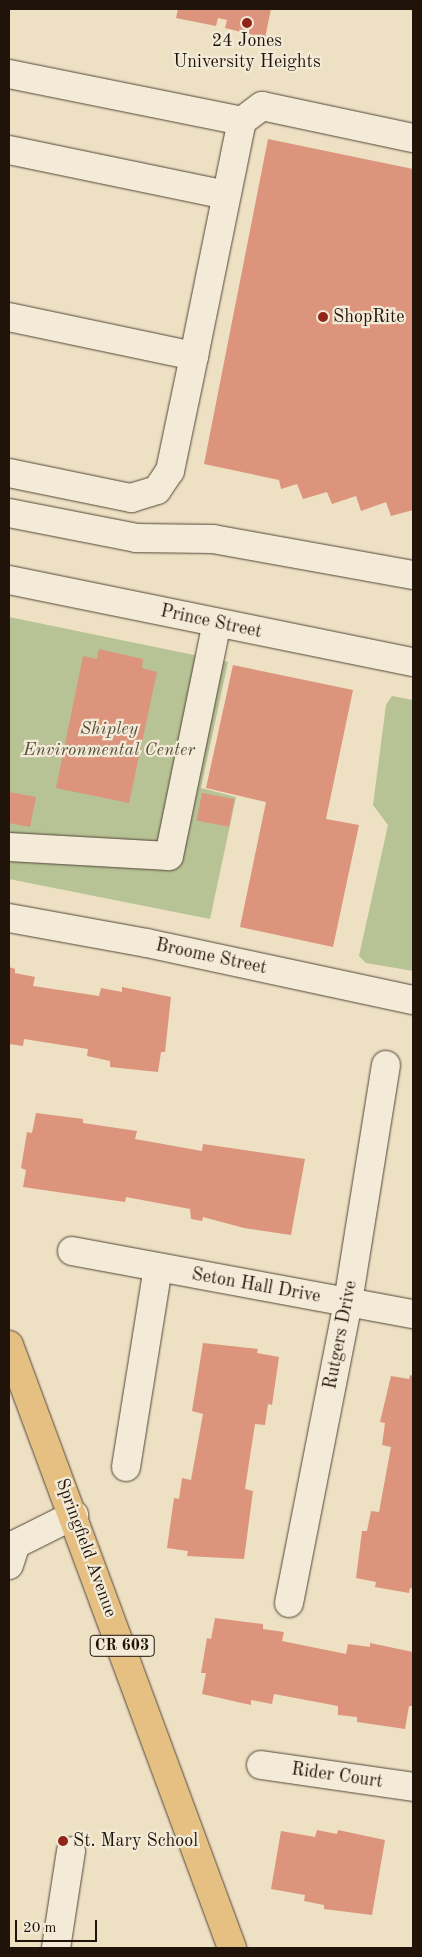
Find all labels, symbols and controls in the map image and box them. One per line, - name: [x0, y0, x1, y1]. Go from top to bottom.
- marker: 24 Jones University Heights: [241, 17, 253, 29]
- place label: 24 Jones University Heights: [173, 31, 321, 74]
- place label: ShopRite: [333, 306, 405, 328]
- marker: ShopRite: [317, 311, 329, 323]
- street label: Prince Street: [158, 601, 264, 643]
- park label: Shipley Environmental Center: [23, 719, 195, 762]
- street label: Broome Street: [154, 935, 268, 979]
- street label: Seton Hall Drive: [190, 1264, 322, 1308]
- street label: Rutgers Drive: [320, 1279, 362, 1391]
- street label: Springfield Avenue: [51, 1475, 121, 1621]
- road number: CR 603: [90, 1632, 154, 1660]
- street label: Rider Court: [290, 1759, 384, 1793]
- place label: St. Mary School: [73, 1830, 198, 1852]
- marker: St. Mary School: [57, 1835, 69, 1847]
- scale bar: [18, 1910, 100, 1942]
- text: 20 m: [23, 1921, 57, 1936]

